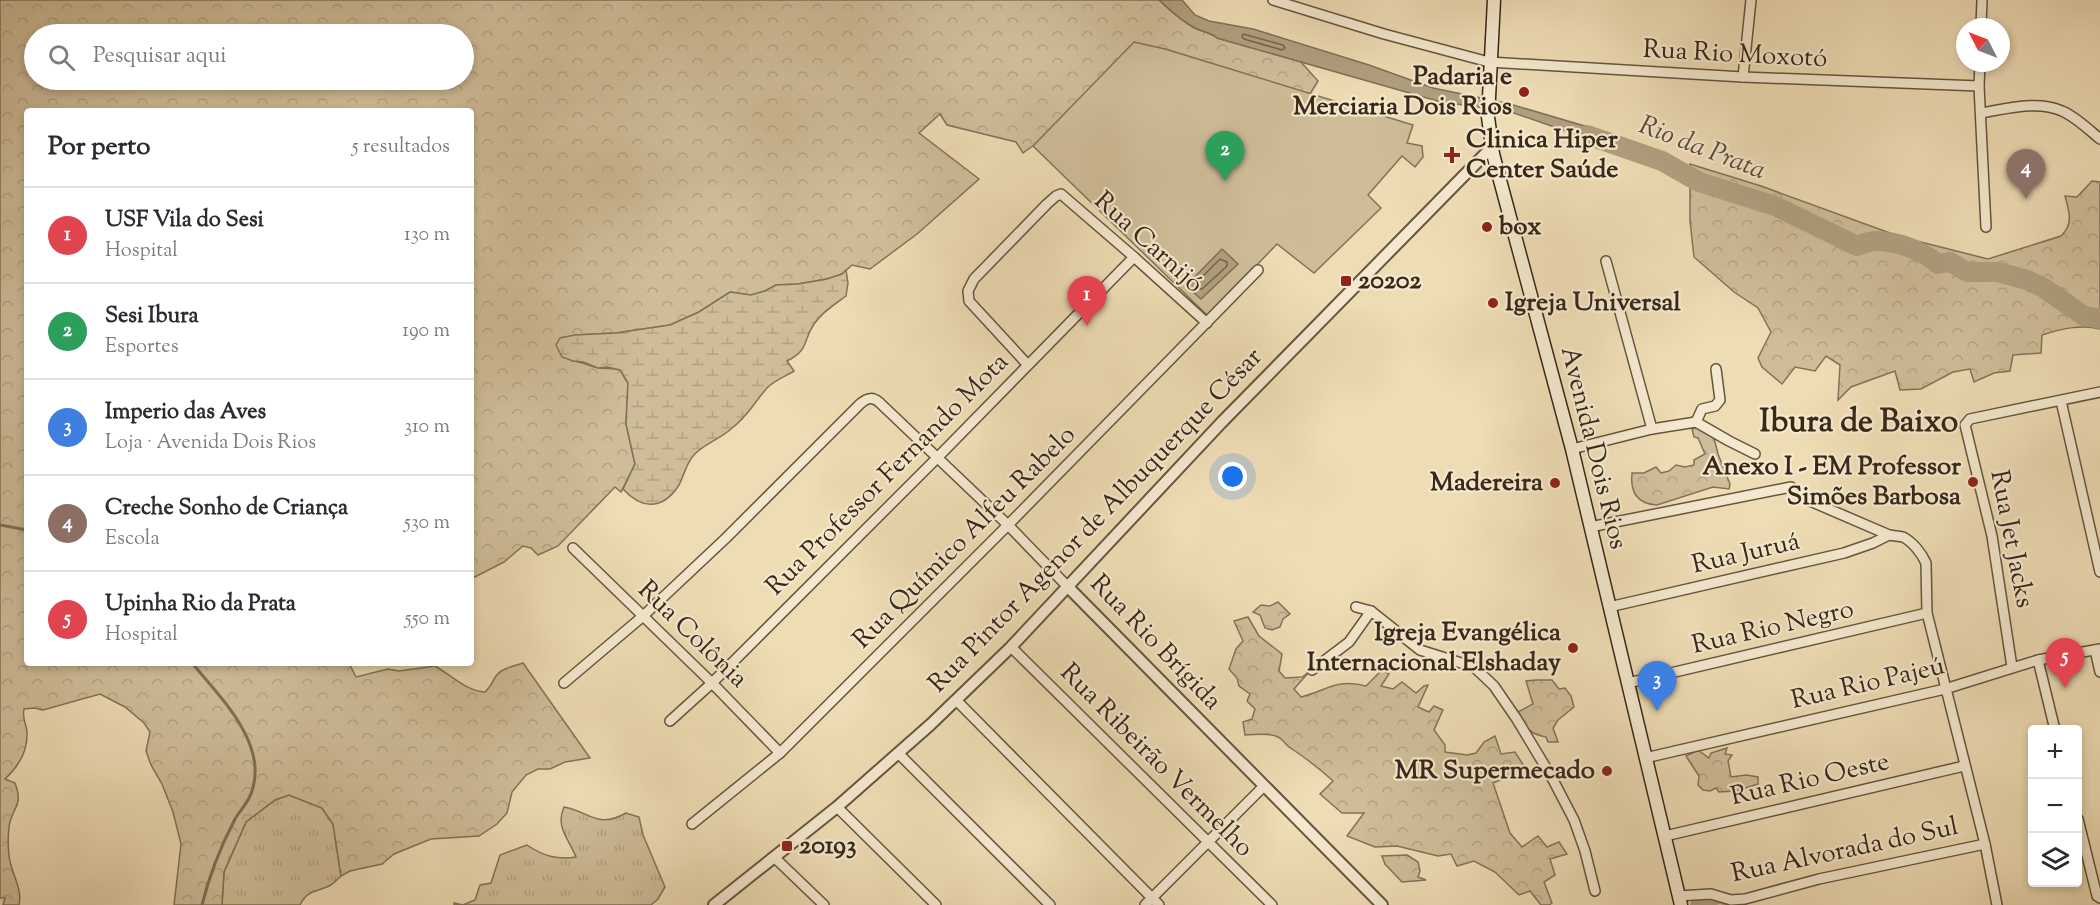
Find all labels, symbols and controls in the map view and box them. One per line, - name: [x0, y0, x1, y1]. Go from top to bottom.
- north arrow: [1956, 18, 2010, 72]
- search box: [24, 24, 474, 90]
- street label: Rua Rio Moxotó: [1642, 32, 1828, 78]
- icon: search: [45, 41, 78, 74]
- text: Pesquisar aqui: [93, 41, 227, 73]
- place label: Padaria e Merciaria Dois Rios: [1293, 59, 1512, 126]
- marker: Padaria e Merciaria Dois Rios: [1517, 85, 1531, 99]
- water label: Rio da Prata: [1633, 107, 1771, 191]
- place label: Clinica Hiper Center Saúde: [1466, 122, 1618, 189]
- text: Por perto: [48, 129, 150, 166]
- pin: 2: [1206, 132, 1244, 181]
- text: 5 resultados: [352, 133, 450, 162]
- marker: Clinica Hiper Center Saúde: [1443, 146, 1461, 164]
- pin: 4: [2006, 150, 2046, 199]
- street label: Rua Carnijó: [1085, 184, 1211, 302]
- text: USF Vila do Sesi: [105, 205, 264, 237]
- place label: box: [1498, 209, 1541, 246]
- marker: box: [1480, 220, 1494, 234]
- text: 1: [64, 221, 71, 250]
- text: 130 m: [404, 221, 450, 250]
- text: Hospital: [105, 237, 178, 266]
- place label: 20202: [1358, 263, 1422, 300]
- marker: 20202: [1339, 274, 1353, 288]
- pin: 1: [1068, 276, 1106, 326]
- place label: Igreja Universal: [1505, 285, 1681, 322]
- marker: Igreja Universal: [1486, 296, 1500, 310]
- text: Sesi Ibura: [105, 301, 199, 333]
- text: 2: [63, 317, 72, 346]
- text: 190 m: [402, 317, 450, 346]
- text: Esportes: [105, 333, 179, 362]
- street label: Rua Pintor Agenor de Albuquerque César: [920, 340, 1272, 702]
- street label: Avenida Dois Rios: [1550, 343, 1636, 553]
- street label: Rua Professor Fernando Mota: [758, 345, 1018, 605]
- text: Imperio das Aves: [105, 397, 266, 429]
- district label: Ibura de Baixo: [1760, 400, 1958, 446]
- text: 3: [63, 413, 72, 442]
- text: 310 m: [404, 413, 450, 442]
- street label: Rua Químico Alfeu Rabelo: [845, 418, 1085, 658]
- text: Loja · Avenida Dois Rios: [105, 429, 316, 458]
- place label: Anexo I - EM Professor Simões Barbosa: [1702, 449, 1961, 516]
- your location: [1218, 462, 1247, 491]
- place label: Madereira: [1430, 465, 1543, 502]
- street label: Rua Jet Jacks: [1980, 467, 2042, 611]
- marker: Anexo I - EM Professor Simões Barbosa: [1966, 475, 1980, 489]
- marker: Madereira: [1548, 476, 1562, 490]
- text: Creche Sonho de Criança: [105, 493, 348, 525]
- text: 4: [62, 509, 73, 538]
- text: 530 m: [404, 509, 450, 538]
- street label: Rua Juruá: [1688, 524, 1804, 584]
- text: Escola: [105, 525, 160, 554]
- street label: Rua Rio Brígida: [1081, 567, 1229, 719]
- street label: Rua Colônia: [629, 573, 755, 697]
- text: Upinha Rio da Prata: [105, 589, 296, 621]
- street label: Rua Rio Negro: [1688, 591, 1858, 665]
- text: 5: [64, 605, 71, 634]
- text: 550 m: [405, 605, 450, 634]
- place label: Igreja Evangélica Internacional Elshaday: [1307, 615, 1561, 682]
- text: Hospital: [105, 621, 178, 650]
- pin: 5: [2046, 638, 2084, 688]
- marker: Igreja Evangélica Internacional Elshaday: [1566, 641, 1580, 655]
- street label: Rua Rio Pajeú: [1788, 648, 1948, 720]
- street label: Rua Ribeirão Vermelho: [1051, 656, 1261, 866]
- pin: 3: [1638, 662, 1676, 711]
- map controls: [2028, 725, 2082, 887]
- button: +: [2028, 725, 2082, 779]
- street label: Rua Rio Oeste: [1727, 744, 1893, 816]
- place label: MR Supermecado: [1395, 753, 1595, 790]
- marker: MR Supermecado: [1600, 764, 1614, 778]
- button: −: [2028, 779, 2082, 833]
- street label: Rua Alvorada do Sul: [1728, 809, 1962, 893]
- place label: 20193: [799, 828, 856, 865]
- button: layers: [2028, 833, 2082, 887]
- marker: 20193: [780, 839, 794, 853]

